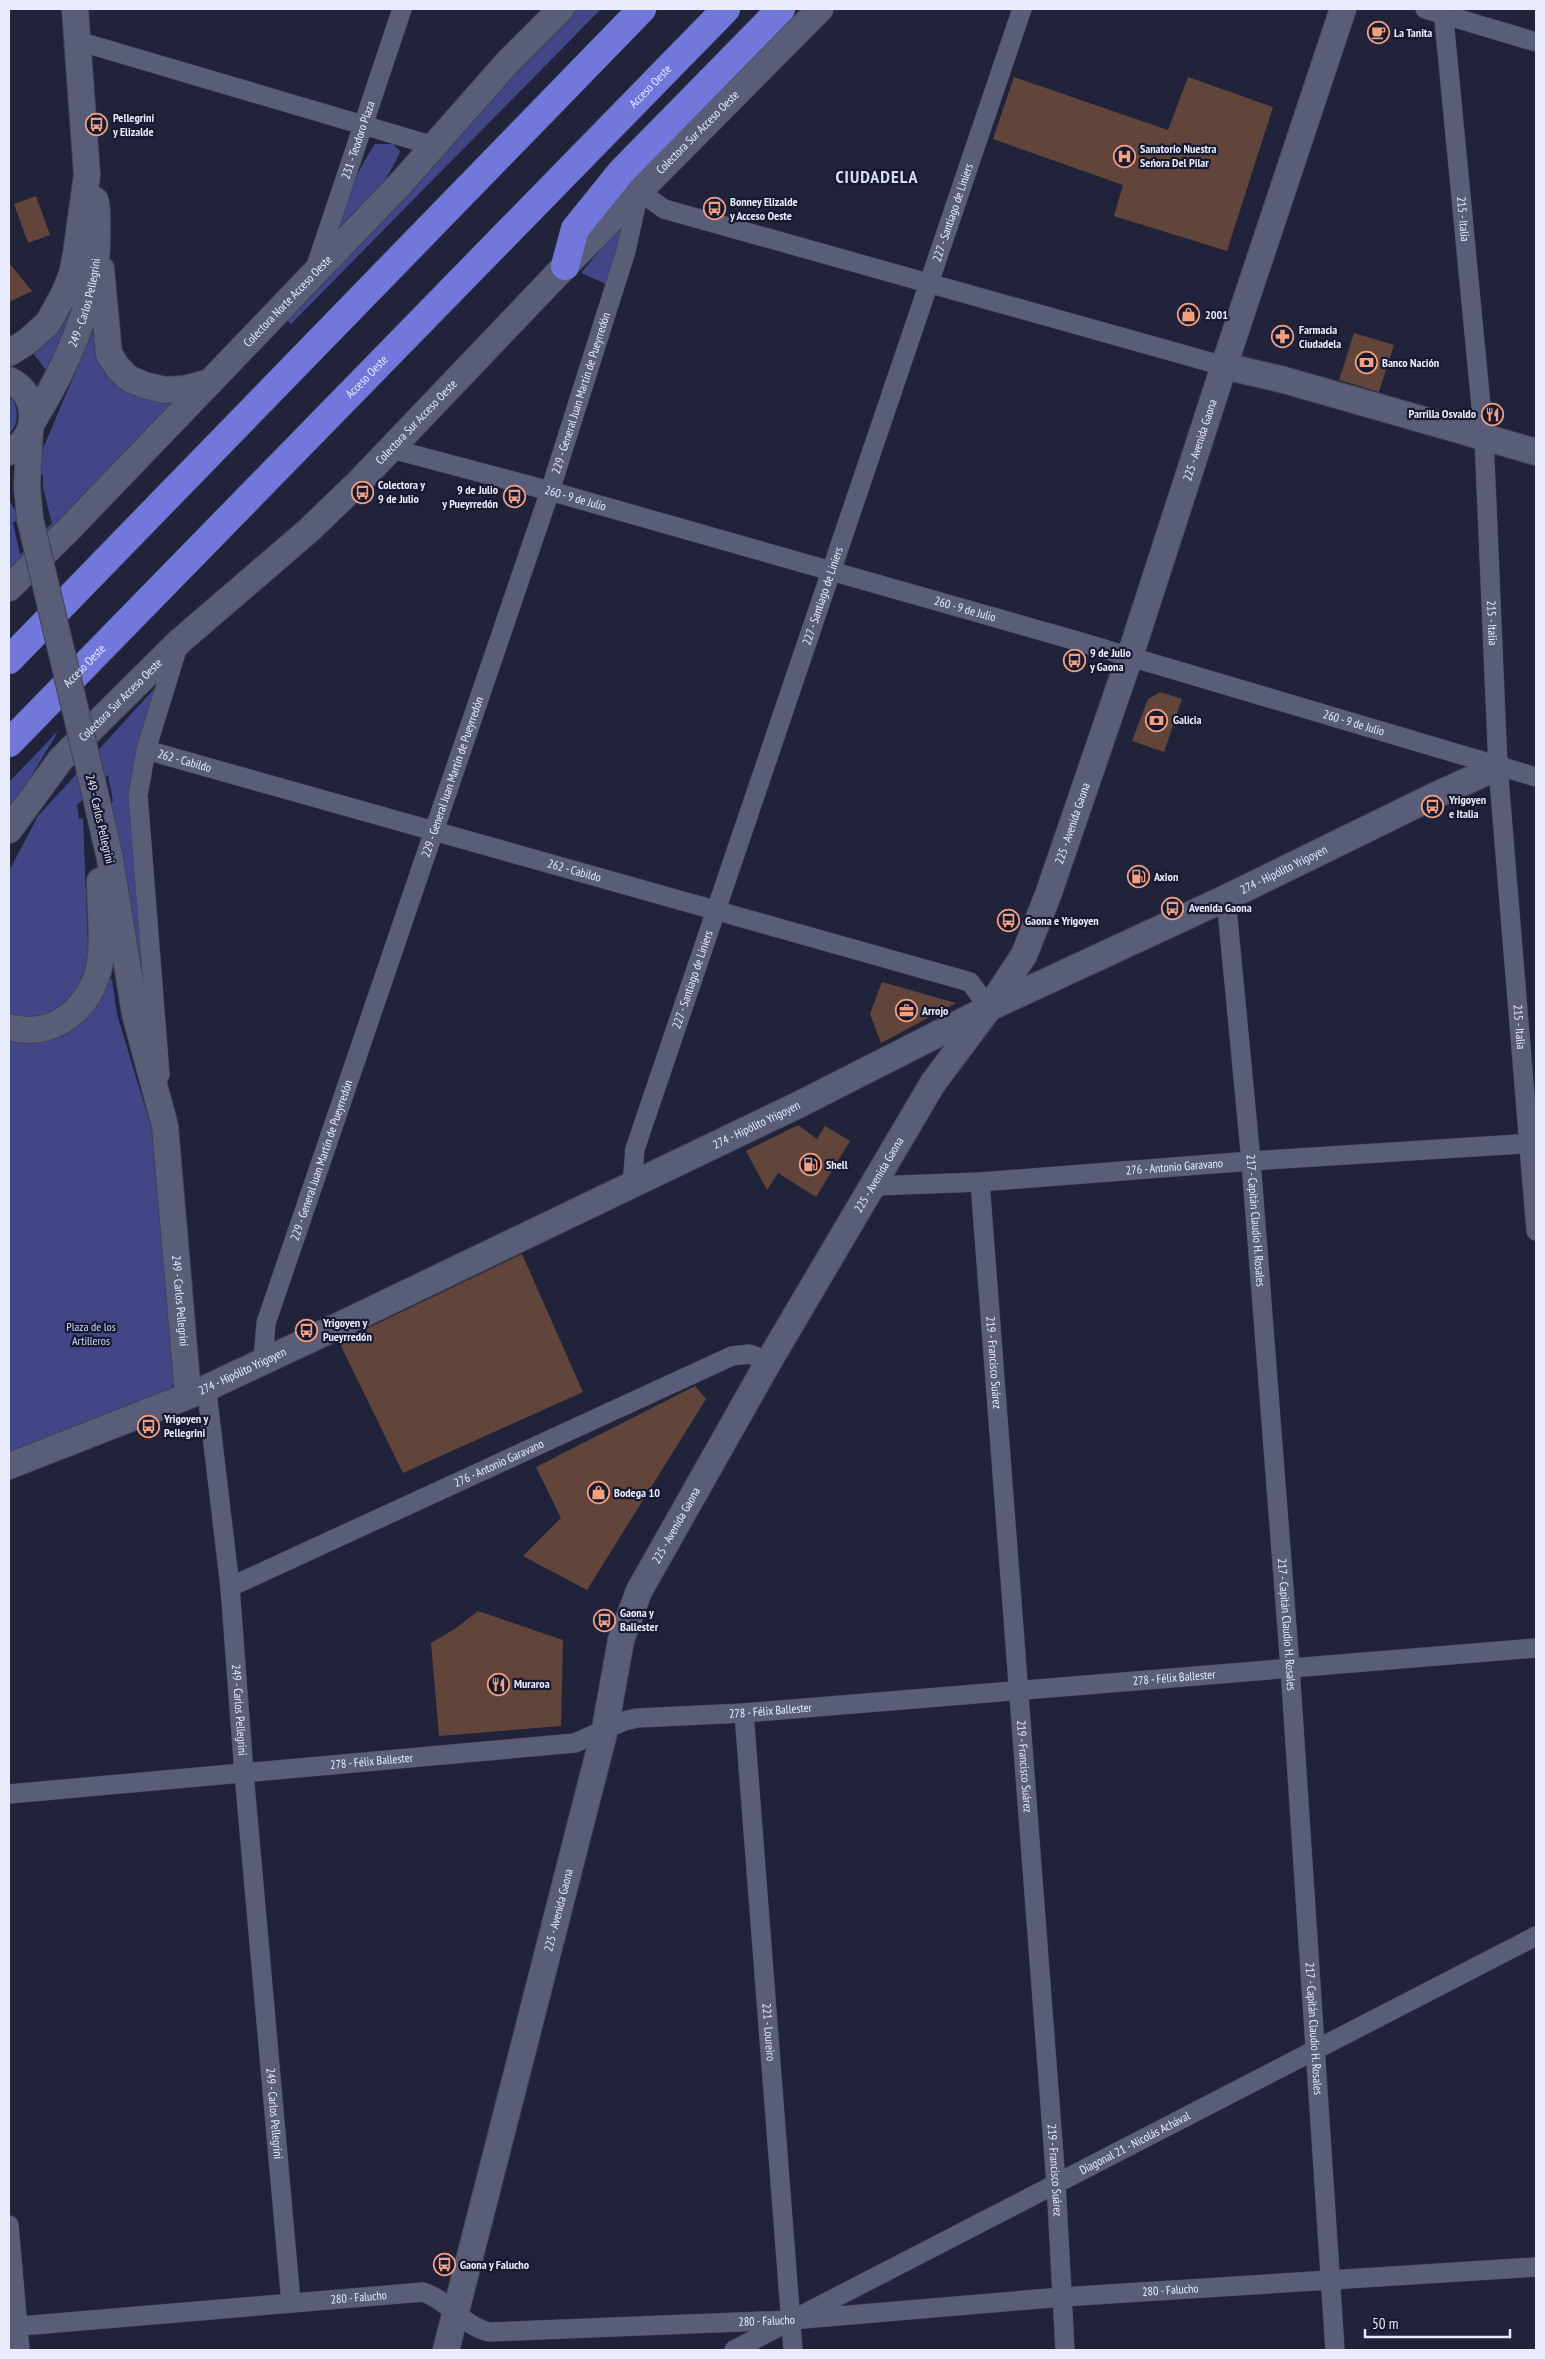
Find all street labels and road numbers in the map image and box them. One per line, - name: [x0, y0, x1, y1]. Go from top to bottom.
- street label: Acceso Oeste: [626, 61, 674, 111]
- street label: Colectora Sur Acceso Oeste: [653, 87, 742, 177]
- street label: 231 - Teodoro Plaza: [338, 99, 378, 181]
- street label: 227 - Santiago de Liniers: [929, 161, 976, 264]
- street label: 215 - Italia: [1454, 196, 1473, 242]
- street label: Colectora Norte Acceso Oeste: [240, 252, 335, 350]
- street label: 249 - Carlos Pellegrini: [65, 258, 103, 349]
- street label: 229 - General Juan Martín de Pueyrredón: [548, 310, 613, 476]
- street label: Acceso Oeste: [342, 352, 391, 401]
- street label: Colectora Sur Acceso Oeste: [372, 376, 460, 467]
- street label: 225 - Avenida Gaona: [1179, 397, 1220, 483]
- street label: 260 - 9 de Julio: [543, 482, 608, 514]
- street label: 227 - Santiago de Liniers: [799, 545, 846, 647]
- street label: 260 - 9 de Julio: [933, 593, 998, 625]
- street label: 215 - Italia: [1484, 600, 1501, 646]
- street label: Acceso Oeste: [60, 641, 108, 690]
- street label: Colectora Sur Acceso Oeste: [75, 655, 165, 744]
- street label: 229 - General Juan Martín de Pueyrredón: [418, 695, 486, 859]
- street label: 260 - 9 de Julio: [1321, 706, 1386, 739]
- street label: 262 - Cabildo: [156, 746, 213, 775]
- street label: 249 - Carlos Pellegrini: [83, 773, 118, 865]
- street label: 225 - Avenida Gaona: [1051, 780, 1093, 866]
- street label: 274 - Hipólito Yrigoyen: [1238, 842, 1330, 897]
- street label: 262 - Cabildo: [546, 855, 603, 885]
- street label: 227 - Santiago de Liniers: [668, 928, 716, 1031]
- street label: 215 - Italia: [1510, 1004, 1529, 1050]
- street label: 229 - General Juan Martín de Pueyrredón: [287, 1078, 355, 1242]
- street label: 274 - Hipólito Yrigoyen: [710, 1097, 802, 1152]
- street label: 225 - Avenida Gaona: [850, 1134, 907, 1215]
- street label: 217 - Capitán Claudio H. Rosales: [1243, 1154, 1269, 1287]
- street label: 276 - Antonio Garavano: [1125, 1155, 1223, 1178]
- street label: 249 - Carlos Pellegrini: [169, 1254, 192, 1347]
- street label: 219 - Francisco Suárez: [983, 1316, 1005, 1409]
- street label: 274 - Hipólito Yrigoyen: [196, 1344, 288, 1398]
- street label: 276 - Antonio Garavano: [451, 1436, 546, 1490]
- street label: 225 - Avenida Gaona: [648, 1484, 703, 1566]
- street label: 217 - Capitán Claudio H. Rosales: [1275, 1558, 1300, 1691]
- street label: 249 - Carlos Pellegrini: [229, 1664, 251, 1756]
- street label: 278 - Félix Ballester: [1132, 1666, 1217, 1688]
- street label: 278 - Félix Ballester: [729, 1699, 813, 1721]
- street label: 219 - Francisco Suárez: [1014, 1719, 1036, 1813]
- street label: 278 - Félix Ballester: [329, 1750, 414, 1772]
- street label: 225 - Avenida Gaona: [540, 1867, 576, 1953]
- street label: 217 - Capitán Claudio H. Rosales: [1302, 1962, 1326, 2095]
- street label: 221 - Loureiro: [759, 2002, 779, 2062]
- street label: 249 - Carlos Pellegrini: [263, 2067, 286, 2160]
- street label: Diagonal 21 - Nicolás Achával: [1077, 2108, 1193, 2177]
- street label: 219 - Francisco Suárez: [1045, 2123, 1066, 2217]
- street label: 280 - Falucho: [1142, 2280, 1199, 2299]
- street label: 280 - Falucho: [330, 2287, 387, 2307]
- street label: 280 - Falucho: [738, 2312, 795, 2329]

